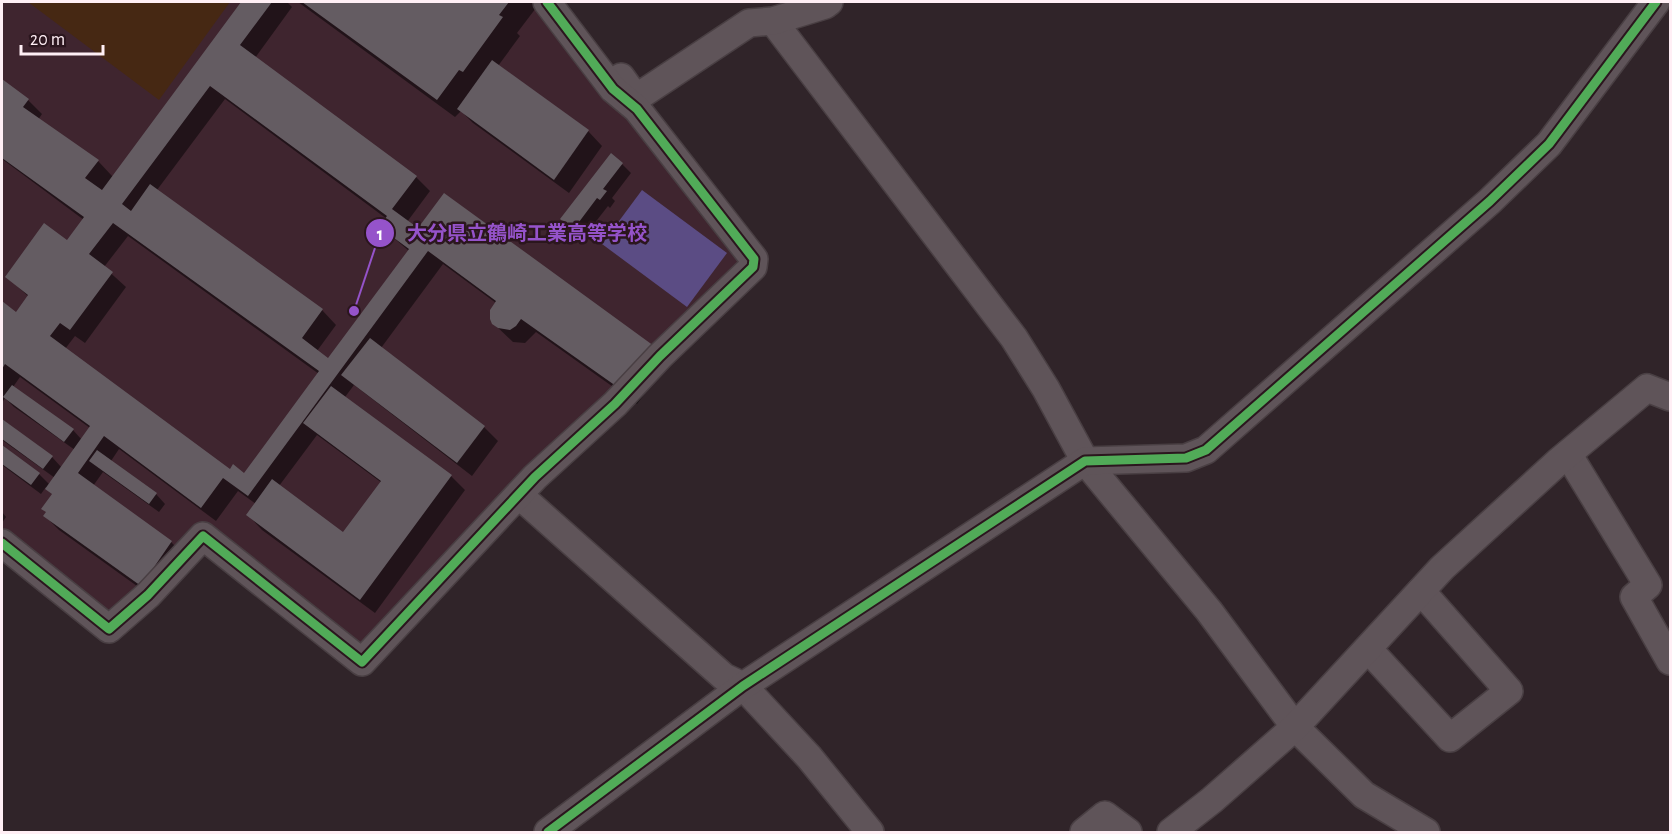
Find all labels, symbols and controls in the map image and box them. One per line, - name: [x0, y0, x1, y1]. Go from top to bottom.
- scale bar: [21, 18, 104, 56]
- text: 20 m: [30, 31, 65, 49]
- callout: 大分県立鶴崎工業高等学校: [365, 214, 659, 252]
- text: 大分県立鶴崎工業高等学校: [407, 222, 647, 244]
- text: 1: [377, 226, 383, 244]

